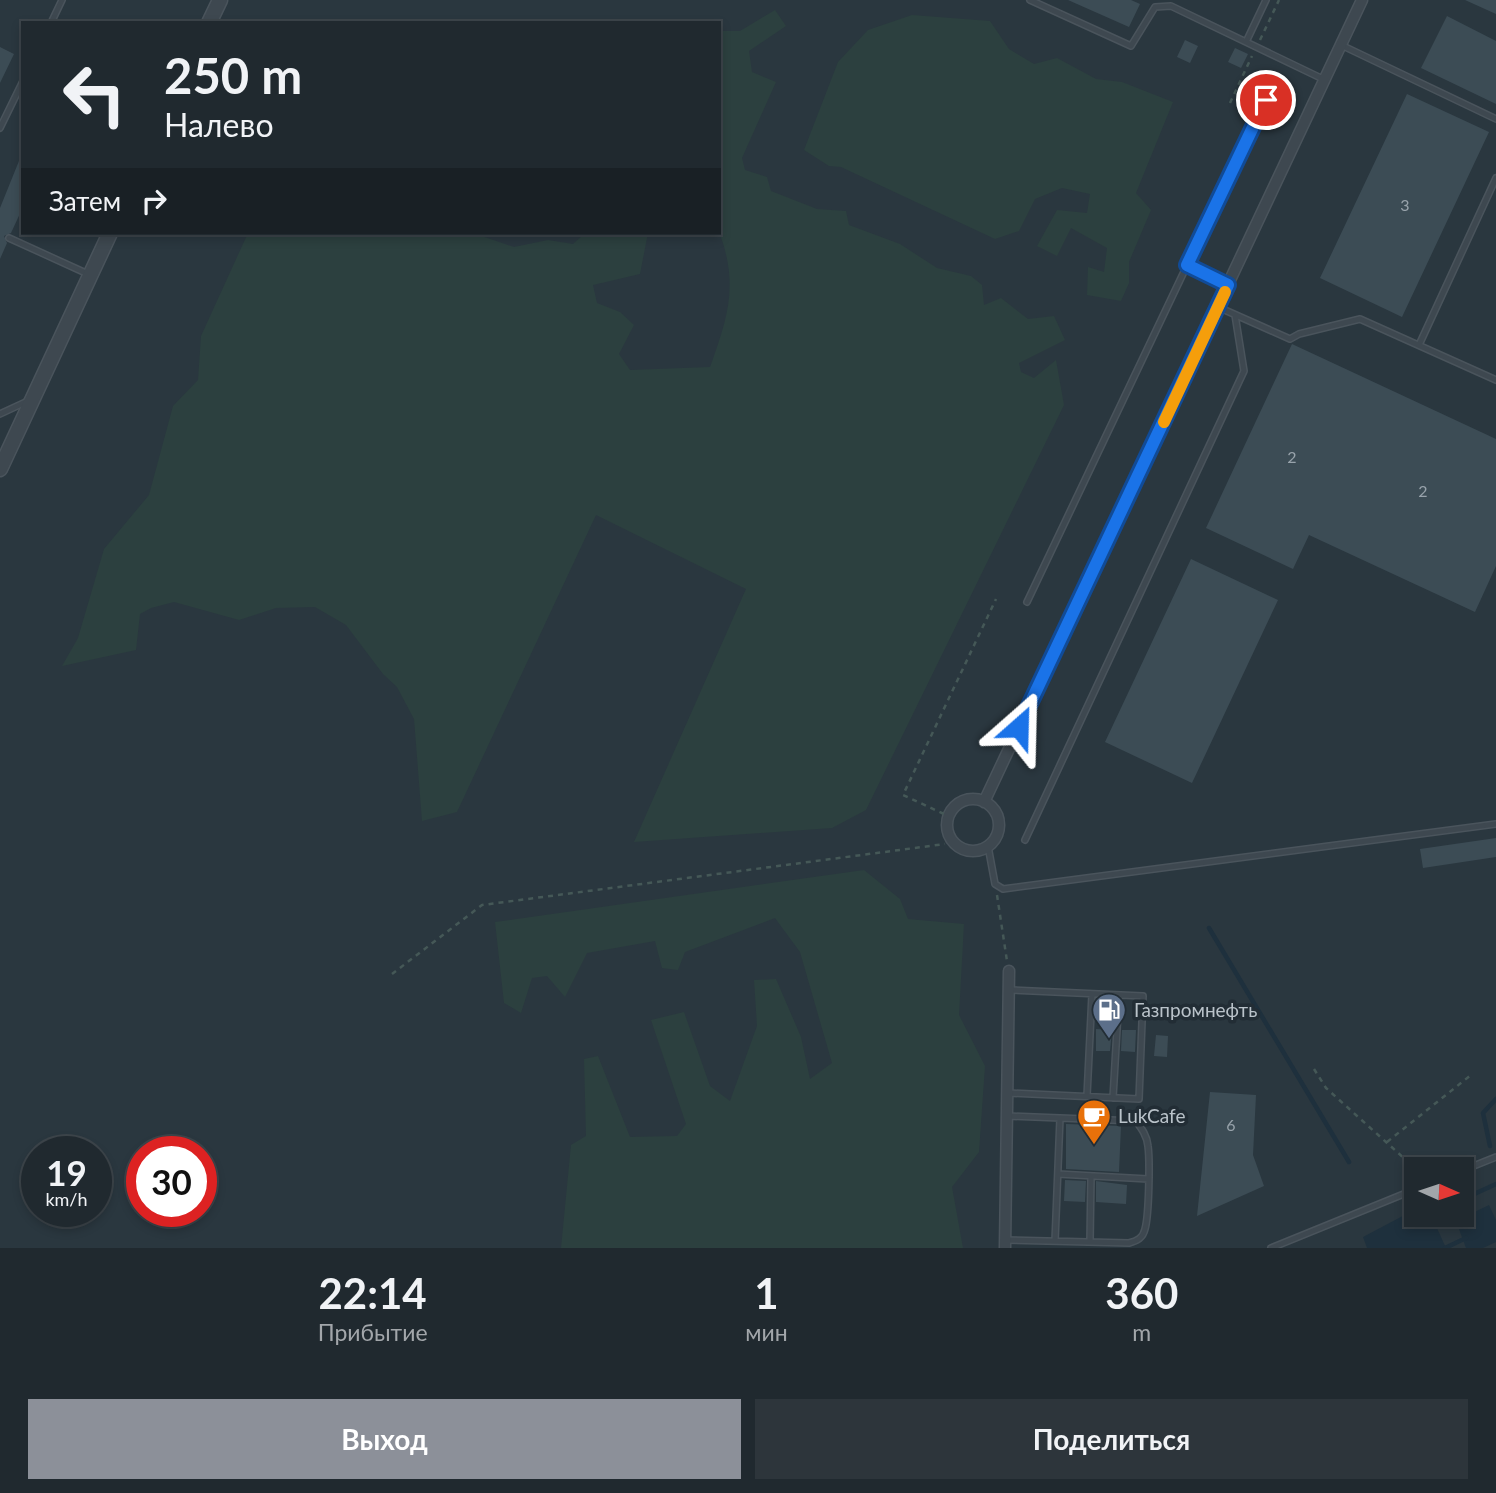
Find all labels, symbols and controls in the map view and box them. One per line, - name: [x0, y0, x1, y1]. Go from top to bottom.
- text: 250 m: [164, 46, 302, 104]
- icon: left: [49, 49, 140, 140]
- pin: [1236, 70, 1296, 130]
- icon: arrive: [1247, 81, 1285, 119]
- text: Налево: [164, 105, 274, 144]
- icon: right: [135, 182, 173, 220]
- text: Затем: [49, 185, 121, 217]
- house number: 3: [1400, 195, 1410, 214]
- house number: 2: [1287, 447, 1297, 466]
- house number: 2: [1418, 481, 1428, 500]
- position arrow: [982, 690, 1056, 764]
- fuel station icon: Газпромнефть: [1090, 991, 1128, 1040]
- place label: Газпромнефть: [1134, 998, 1257, 1021]
- cafe icon: LukCafe: [1075, 1097, 1113, 1146]
- place label: LukCafe: [1118, 1104, 1185, 1127]
- house number: 6: [1226, 1115, 1236, 1134]
- speed limit sign: 30: [126, 1136, 217, 1227]
- text: 19: [46, 1151, 87, 1193]
- north arrow: [1404, 1157, 1474, 1227]
- map controls: [1404, 1157, 1474, 1227]
- text: km/h: [45, 1188, 88, 1210]
- text: 22:14: [318, 1268, 427, 1318]
- text: 1: [754, 1268, 779, 1318]
- text: 360: [1105, 1268, 1178, 1318]
- text: Прибытие: [318, 1318, 428, 1346]
- text: мин: [745, 1318, 788, 1346]
- text: m: [1132, 1318, 1151, 1346]
- button: Выход: [28, 1399, 741, 1479]
- button: Поделиться: [755, 1399, 1468, 1479]

